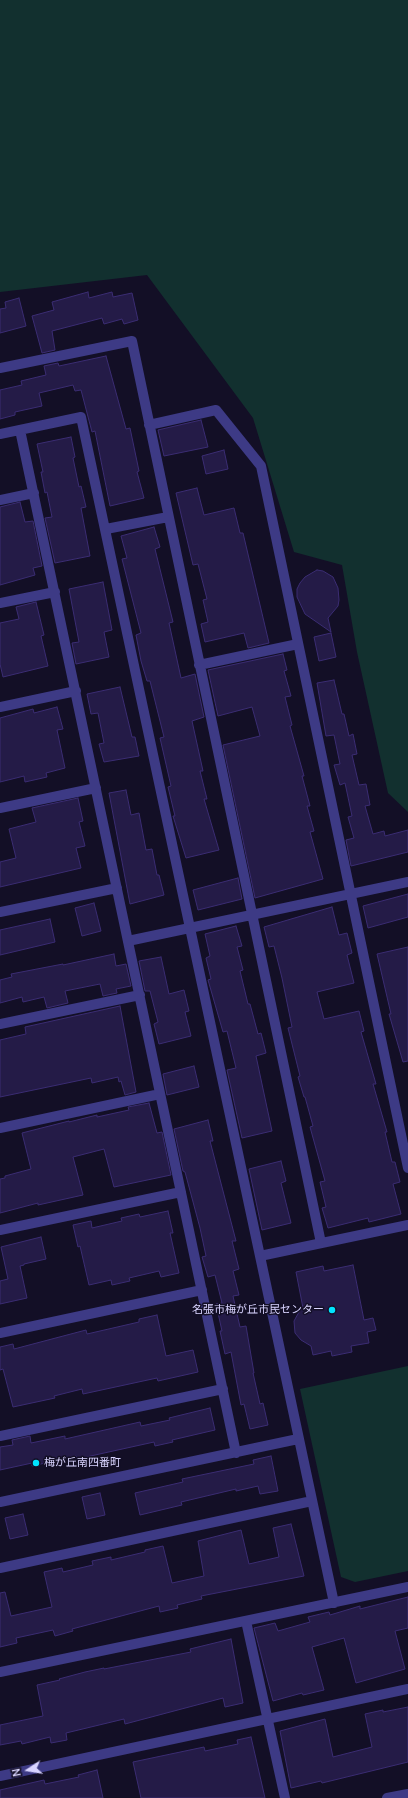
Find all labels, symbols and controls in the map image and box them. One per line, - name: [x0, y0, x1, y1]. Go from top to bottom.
- place label: 名張市梅が丘市民センター: [192, 1303, 324, 1317]
- marker: 名張市梅が丘市民センター: [327, 1305, 337, 1315]
- place label: 梅が丘南四番町: [44, 1456, 121, 1470]
- marker: 梅が丘南四番町: [31, 1458, 41, 1468]
- north arrow: [8, 1750, 48, 1790]
- text: N: [8, 1767, 24, 1778]

